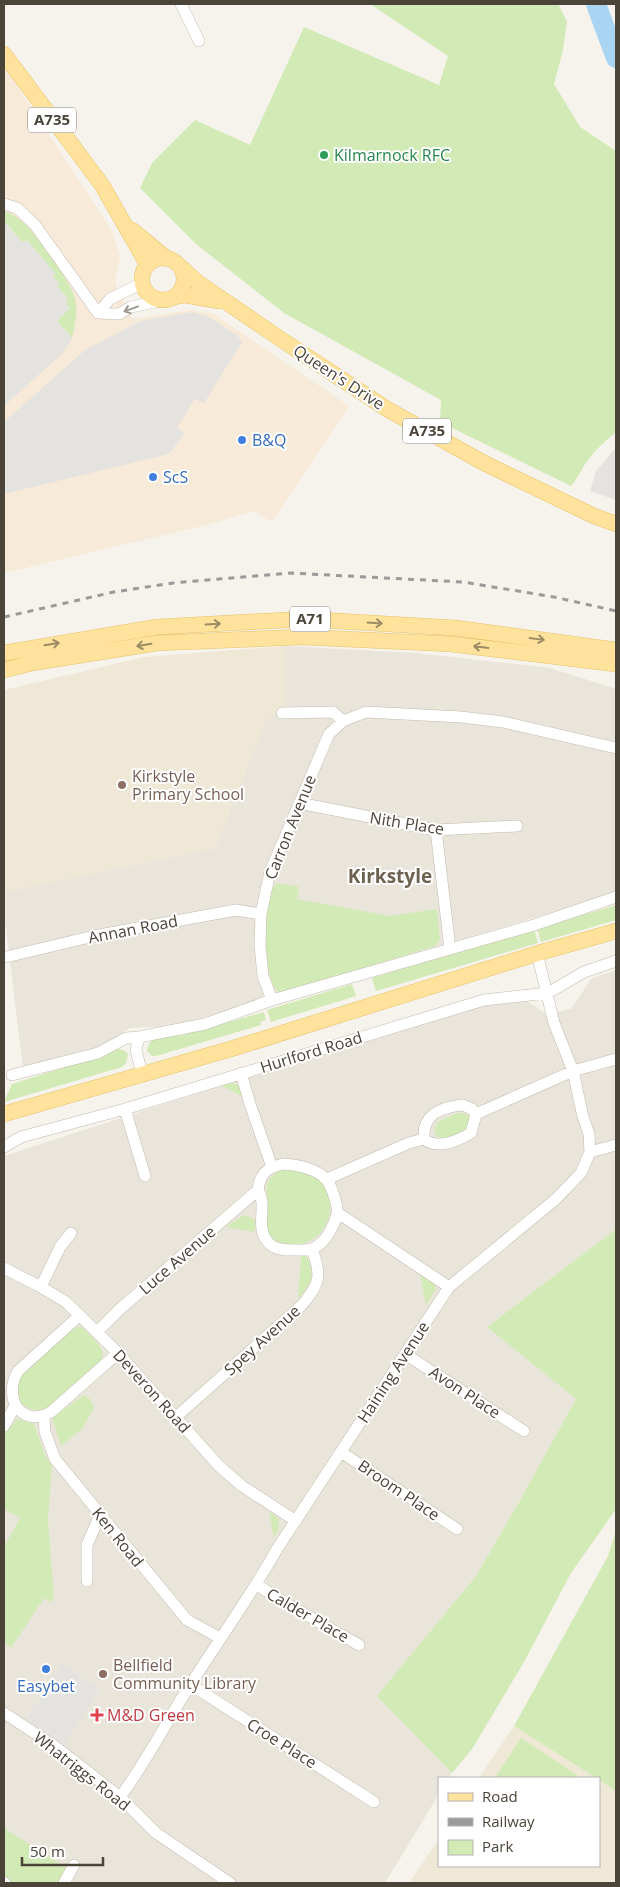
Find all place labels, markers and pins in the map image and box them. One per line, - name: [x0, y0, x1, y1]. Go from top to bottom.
- place label: Kilmarnock RFC: [334, 144, 450, 166]
- marker: Kilmarnock RFC: [318, 149, 330, 161]
- place label: B&Q: [252, 429, 286, 451]
- marker: B&Q: [236, 434, 248, 446]
- place label: ScS: [163, 466, 188, 488]
- marker: ScS: [147, 471, 159, 483]
- place label: Kirkstyle Primary School: [132, 765, 244, 805]
- marker: Kirkstyle Primary School: [116, 779, 128, 791]
- place label: Bellfield Community Library: [113, 1654, 257, 1694]
- marker: Easybet: [40, 1663, 52, 1675]
- marker: Bellfield Community Library: [97, 1668, 109, 1680]
- place label: Easybet: [17, 1675, 75, 1697]
- place label: M&D Green: [107, 1704, 195, 1726]
- marker: M&D Green: [91, 1709, 103, 1721]

